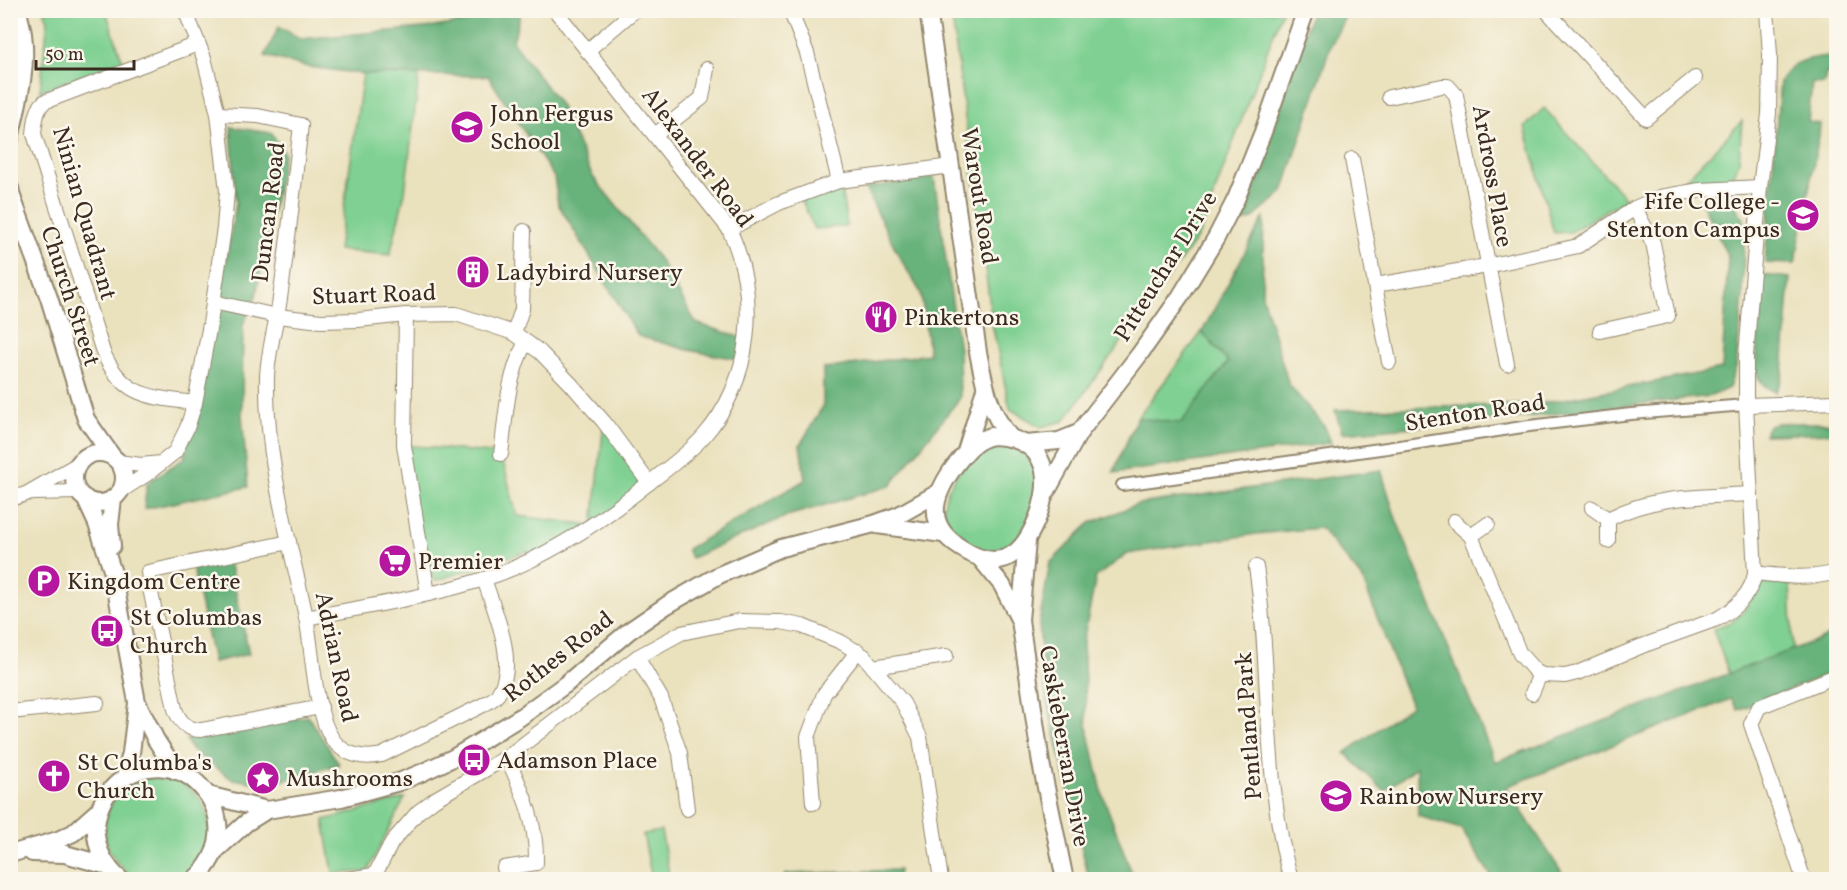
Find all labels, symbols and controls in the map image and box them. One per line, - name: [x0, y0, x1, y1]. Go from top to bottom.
- scale bar: [36, 33, 134, 71]
- text: 50 m: [45, 43, 84, 68]
- street label: Alexander Road: [632, 81, 761, 236]
- place label: John Fergus School: [490, 98, 614, 160]
- street label: Ardross Place: [1462, 103, 1520, 250]
- school or university icon: John Fergus School: [449, 109, 485, 145]
- street label: Ninian Quadrant: [42, 123, 124, 304]
- street label: Warout Road: [950, 125, 1006, 267]
- street label: Duncan Road: [244, 140, 295, 284]
- street label: Pitteuchar Drive: [1107, 185, 1227, 349]
- place label: Fife College - Stenton Campus: [1606, 186, 1780, 248]
- school or university icon: Fife College - Stenton Campus: [1785, 197, 1821, 233]
- street label: Church Street: [30, 222, 108, 371]
- building icon: Ladybird Nursery: [455, 254, 491, 290]
- place label: Ladybird Nursery: [496, 257, 683, 291]
- street label: Stuart Road: [311, 277, 437, 315]
- restaurant icon: Pinkertons: [863, 299, 899, 335]
- place label: Pinkertons: [904, 302, 1019, 336]
- street label: Stenton Road: [1403, 386, 1548, 442]
- supermarket icon: Premier: [377, 543, 413, 579]
- place label: Premier: [418, 546, 503, 580]
- parking icon: Kingdom Centre: [26, 563, 62, 599]
- place label: Kingdom Centre: [67, 566, 241, 600]
- street label: Adrian Road: [305, 589, 365, 726]
- place label: St Columbas Church: [130, 602, 262, 664]
- street label: Rothes Road: [497, 604, 622, 712]
- bus stop icon: St Columbas Church: [89, 613, 125, 649]
- street label: Caskieberran Drive: [1029, 643, 1097, 850]
- street label: Pentland Park: [1228, 651, 1272, 801]
- bus stop icon: Adamson Place: [456, 742, 492, 778]
- place label: Adamson Place: [497, 745, 658, 779]
- place label: St Columba's Church: [77, 747, 212, 809]
- church icon: St Columba's Church: [36, 758, 72, 794]
- place icon: Mushrooms: [245, 760, 281, 796]
- place label: Mushrooms: [286, 763, 413, 797]
- school or university icon: Rainbow Nursery: [1318, 778, 1354, 814]
- place label: Rainbow Nursery: [1359, 781, 1543, 815]

